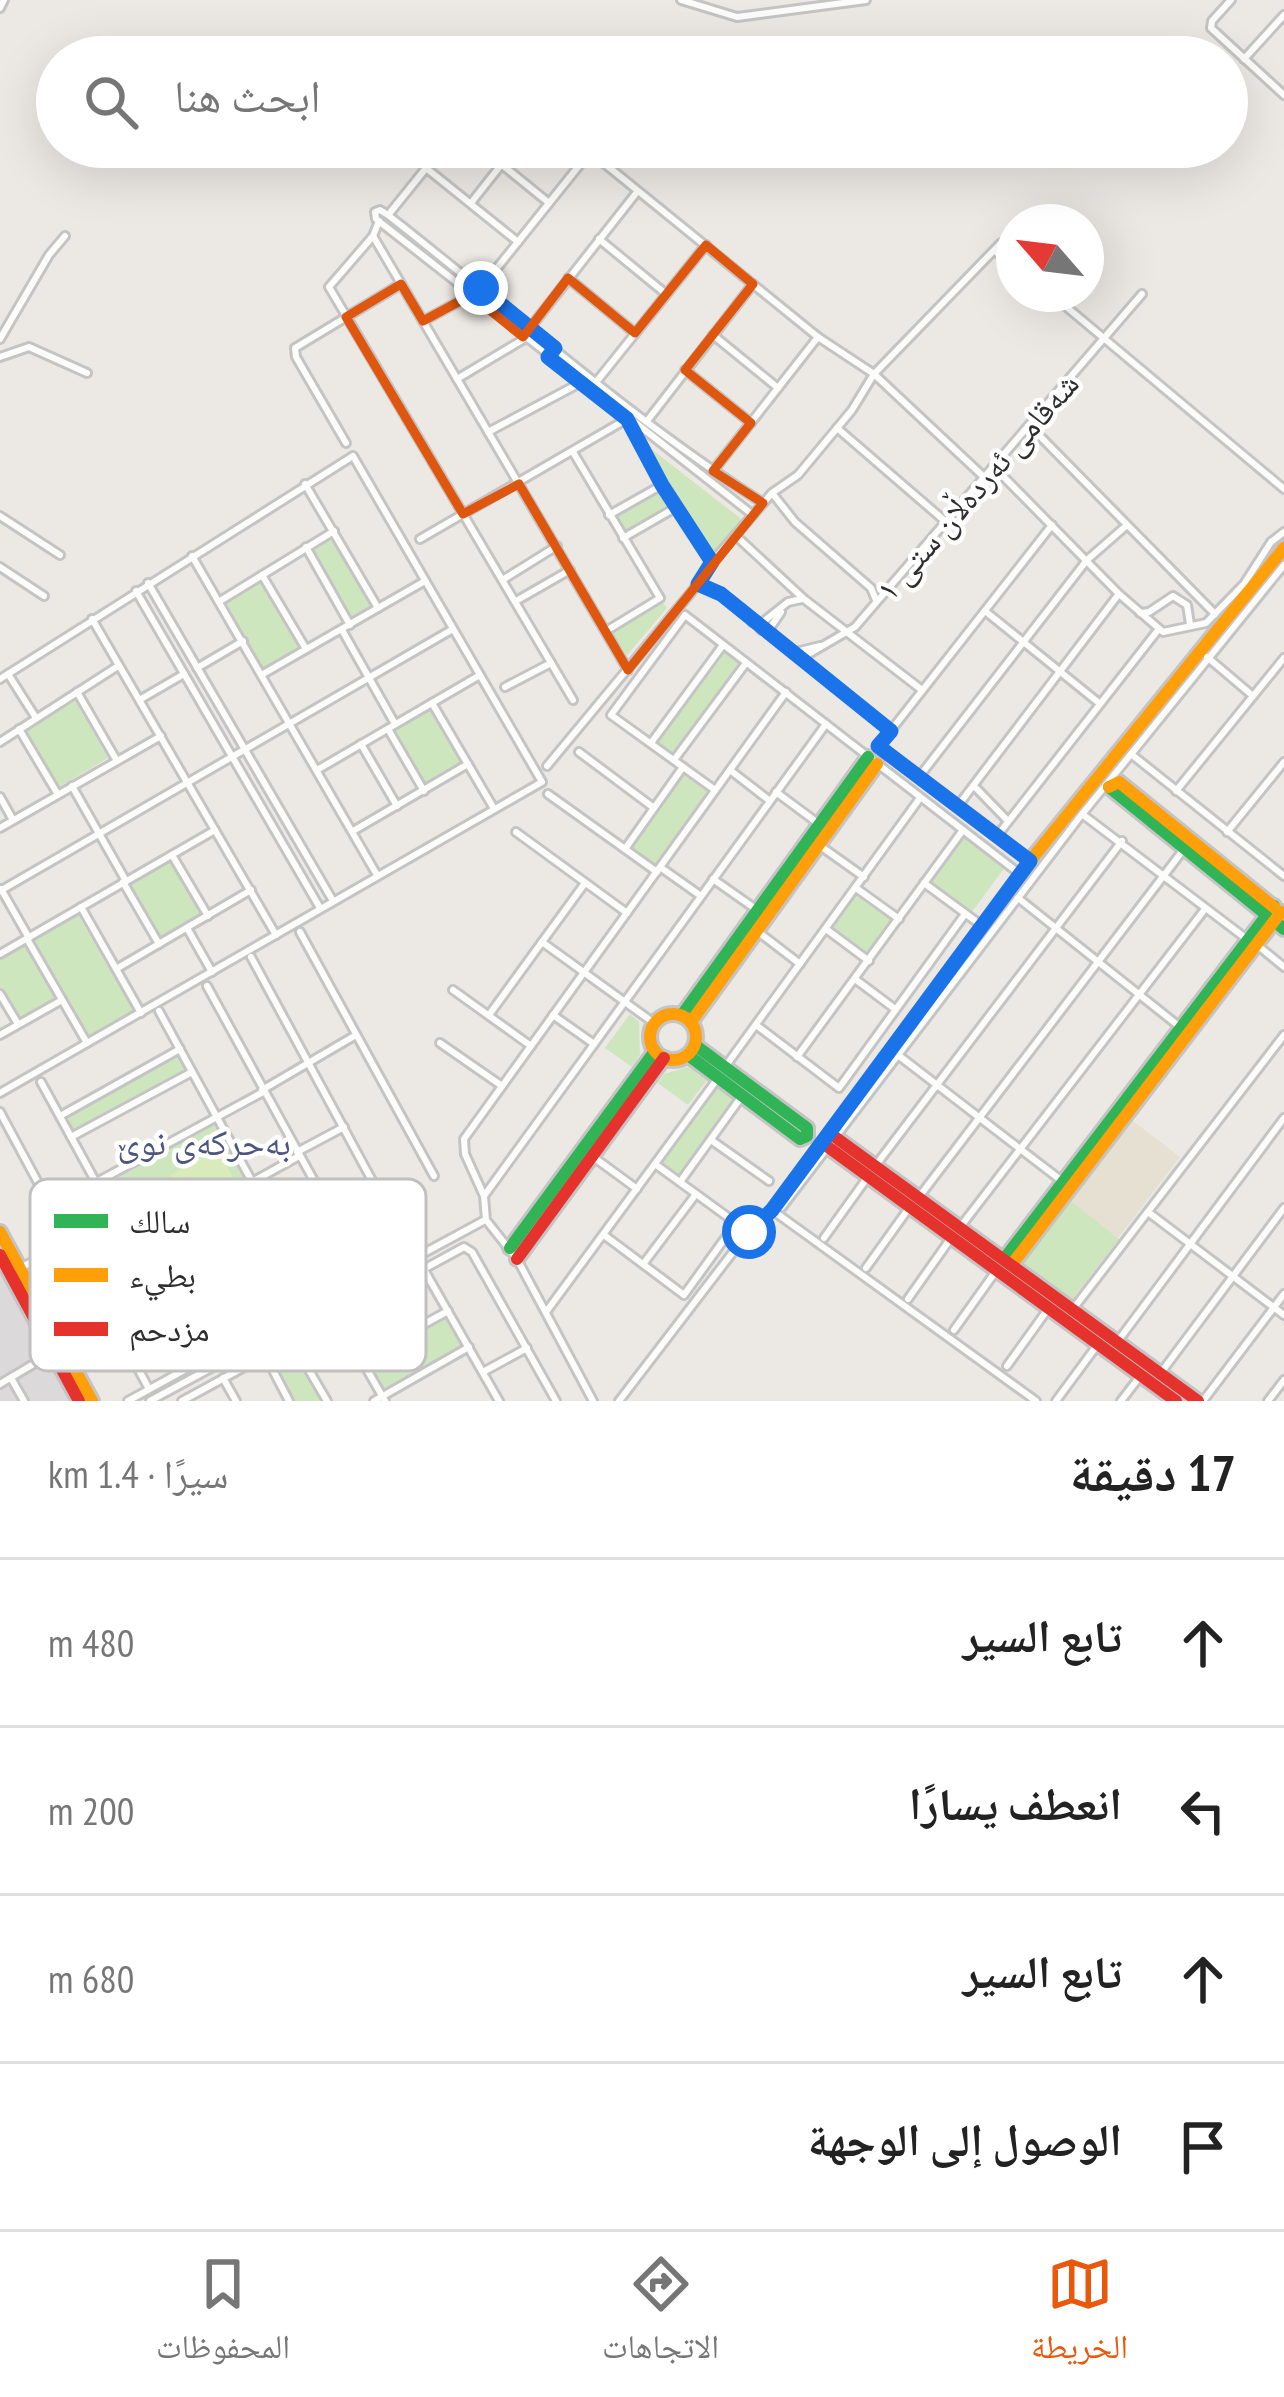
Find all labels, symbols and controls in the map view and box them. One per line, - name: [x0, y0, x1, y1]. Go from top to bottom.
- search box: [36, 36, 1248, 168]
- text: ابحث هنا: [174, 66, 321, 124]
- icon: search: [78, 69, 144, 135]
- north arrow: [996, 204, 1104, 312]
- route end: [454, 261, 508, 315]
- street label: شەقامی ئەردەڵان ستی ١: [866, 363, 1088, 609]
- district label: بەحرکەی نوێ: [117, 1118, 291, 1165]
- legend: [30, 1179, 426, 1371]
- text: سالك: [129, 1199, 190, 1242]
- route start: [722, 1205, 776, 1259]
- text: بطيء: [129, 1253, 196, 1301]
- text: مزدحم: [129, 1307, 209, 1352]
- text: 17 دقيقة: [1070, 1439, 1236, 1505]
- text: سيرًا · 1.4 km: [48, 1448, 228, 1499]
- text: تابع السير: [963, 1606, 1122, 1664]
- icon: ahead: [1170, 1610, 1236, 1676]
- text: 480 m: [48, 1617, 134, 1668]
- text: انعطف يسارًا: [909, 1774, 1122, 1832]
- icon: left: [1170, 1778, 1236, 1844]
- text: 200 m: [48, 1785, 134, 1836]
- text: تابع السير: [963, 1942, 1122, 2000]
- icon: ahead: [1170, 1946, 1236, 2012]
- text: 680 m: [48, 1953, 134, 2004]
- text: الوصول إلى الوجهة: [808, 2110, 1122, 2168]
- icon: arrive: [1170, 2114, 1236, 2180]
- tab: المحفوظات: [156, 2251, 290, 2379]
- tab: الاتجاهات: [602, 2251, 719, 2379]
- tab: الخريطة: [1031, 2251, 1128, 2379]

